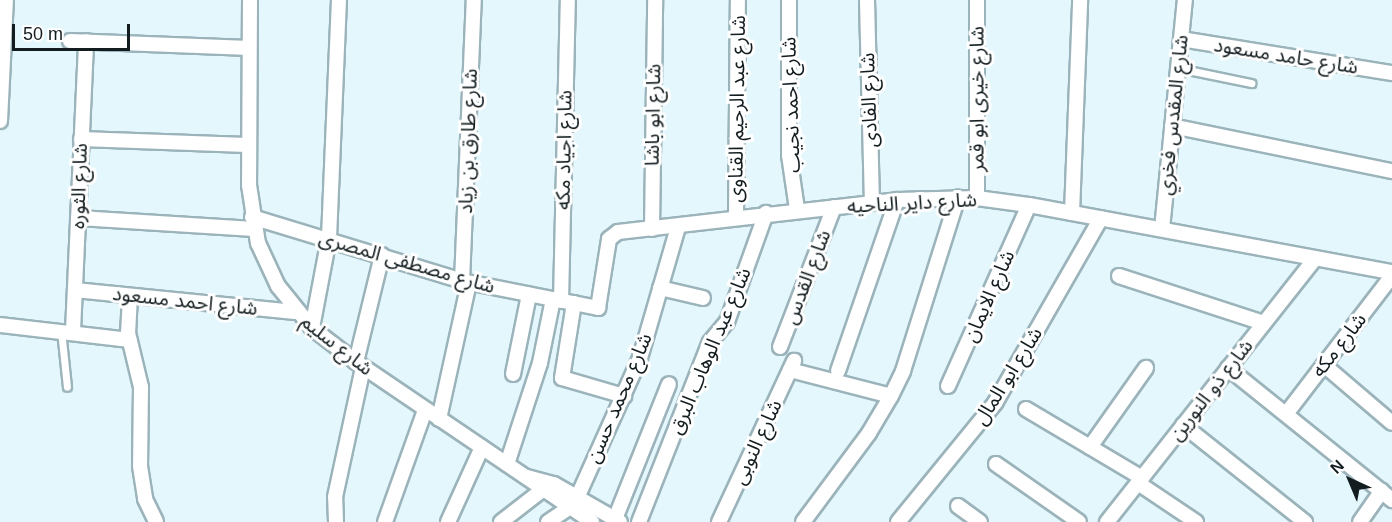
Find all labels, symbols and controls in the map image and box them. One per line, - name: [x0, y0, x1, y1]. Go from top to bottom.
- scale bar: [15, 12, 134, 50]
- street label: شارع عبد الرحيم القناوى: [723, 15, 751, 203]
- text: 50 m: [23, 24, 63, 44]
- street label: شارع خيرى ابو قمر: [965, 26, 989, 172]
- street label: شارع حامد مسعود: [1212, 33, 1360, 79]
- street label: شارع المقدس فخري: [1153, 34, 1193, 196]
- street label: شارع احمد نجيب: [777, 36, 805, 174]
- street label: شارع الفادى: [855, 52, 883, 148]
- street label: شارع ابو باشا: [640, 64, 666, 166]
- street label: شارع طارق بن زياد: [453, 68, 483, 214]
- street label: شارع اجياد مكه: [551, 90, 577, 210]
- street label: شارع الثوره: [66, 143, 92, 229]
- street label: شارع داير الناحيه: [847, 188, 977, 218]
- street label: شارع مصطفى المصرى: [316, 225, 498, 299]
- street label: شارع القدس: [778, 226, 836, 328]
- street label: شارع الايمان: [958, 246, 1020, 346]
- street label: شارع عبد الوهاب البرق: [664, 264, 756, 438]
- street label: شارع احمد مسعود: [111, 281, 259, 321]
- street label: شارع مكه: [1306, 308, 1372, 382]
- street label: شارع سليم: [296, 309, 378, 381]
- street label: شارع ابو المال: [968, 323, 1048, 429]
- street label: شارع محمد حسن: [581, 329, 657, 467]
- street label: شارع ذو النورين: [1164, 334, 1258, 446]
- street label: شارع النوبى: [727, 396, 787, 488]
- north arrow: [1320, 450, 1380, 510]
- text: N: [1327, 457, 1347, 477]

